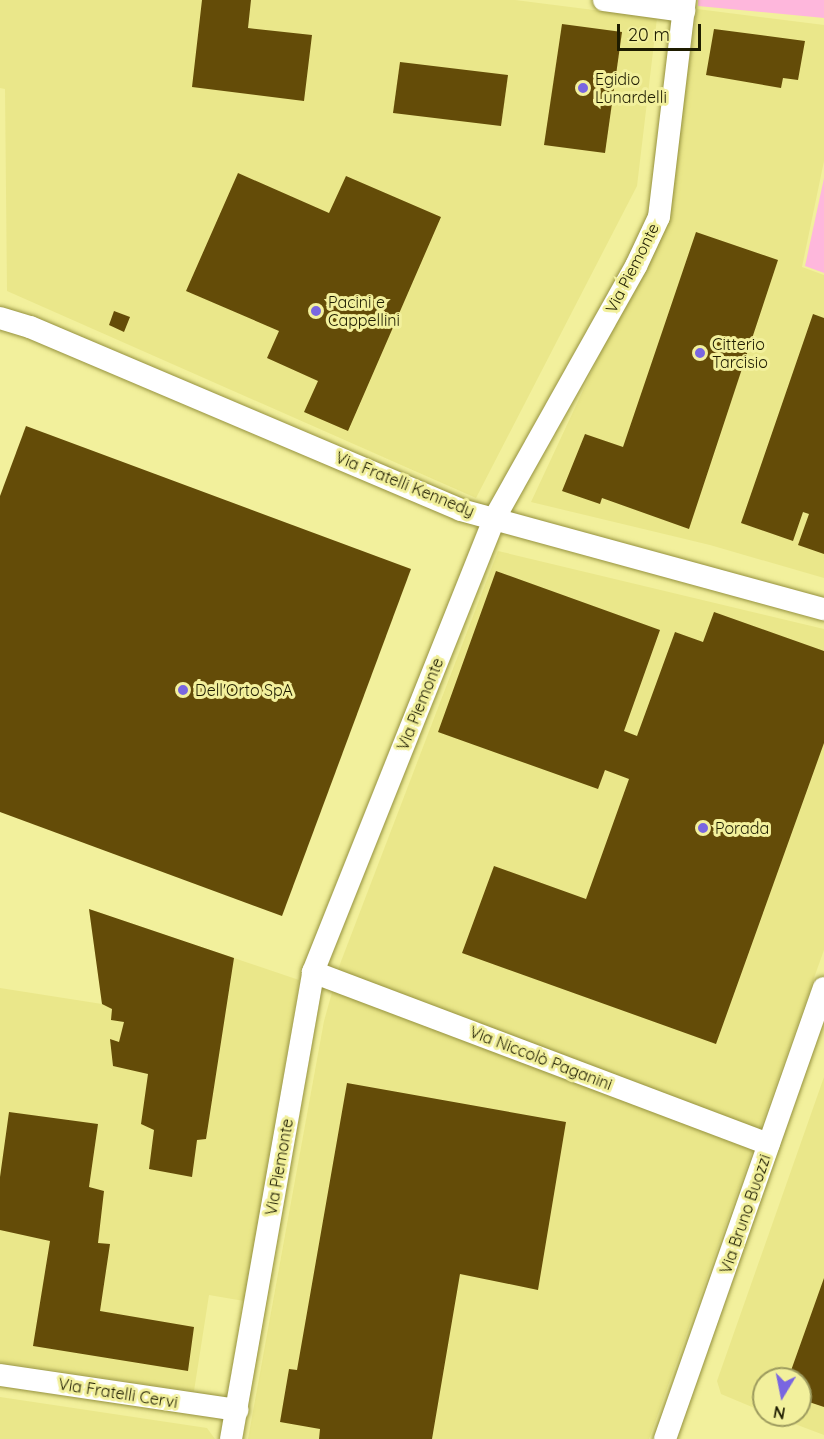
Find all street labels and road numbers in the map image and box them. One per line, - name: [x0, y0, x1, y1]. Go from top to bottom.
- street label: Via Piemonte: [601, 220, 663, 316]
- street label: Via Fratelli Kennedy: [333, 447, 477, 521]
- street label: Via Piemonte: [393, 655, 447, 753]
- street label: Via Niccolò Paganini: [467, 1022, 615, 1094]
- street label: Via Piemonte: [261, 1117, 297, 1217]
- street label: Via Bruno Buozzi: [716, 1152, 774, 1276]
- street label: Via Fratelli Cervi: [57, 1374, 179, 1412]

